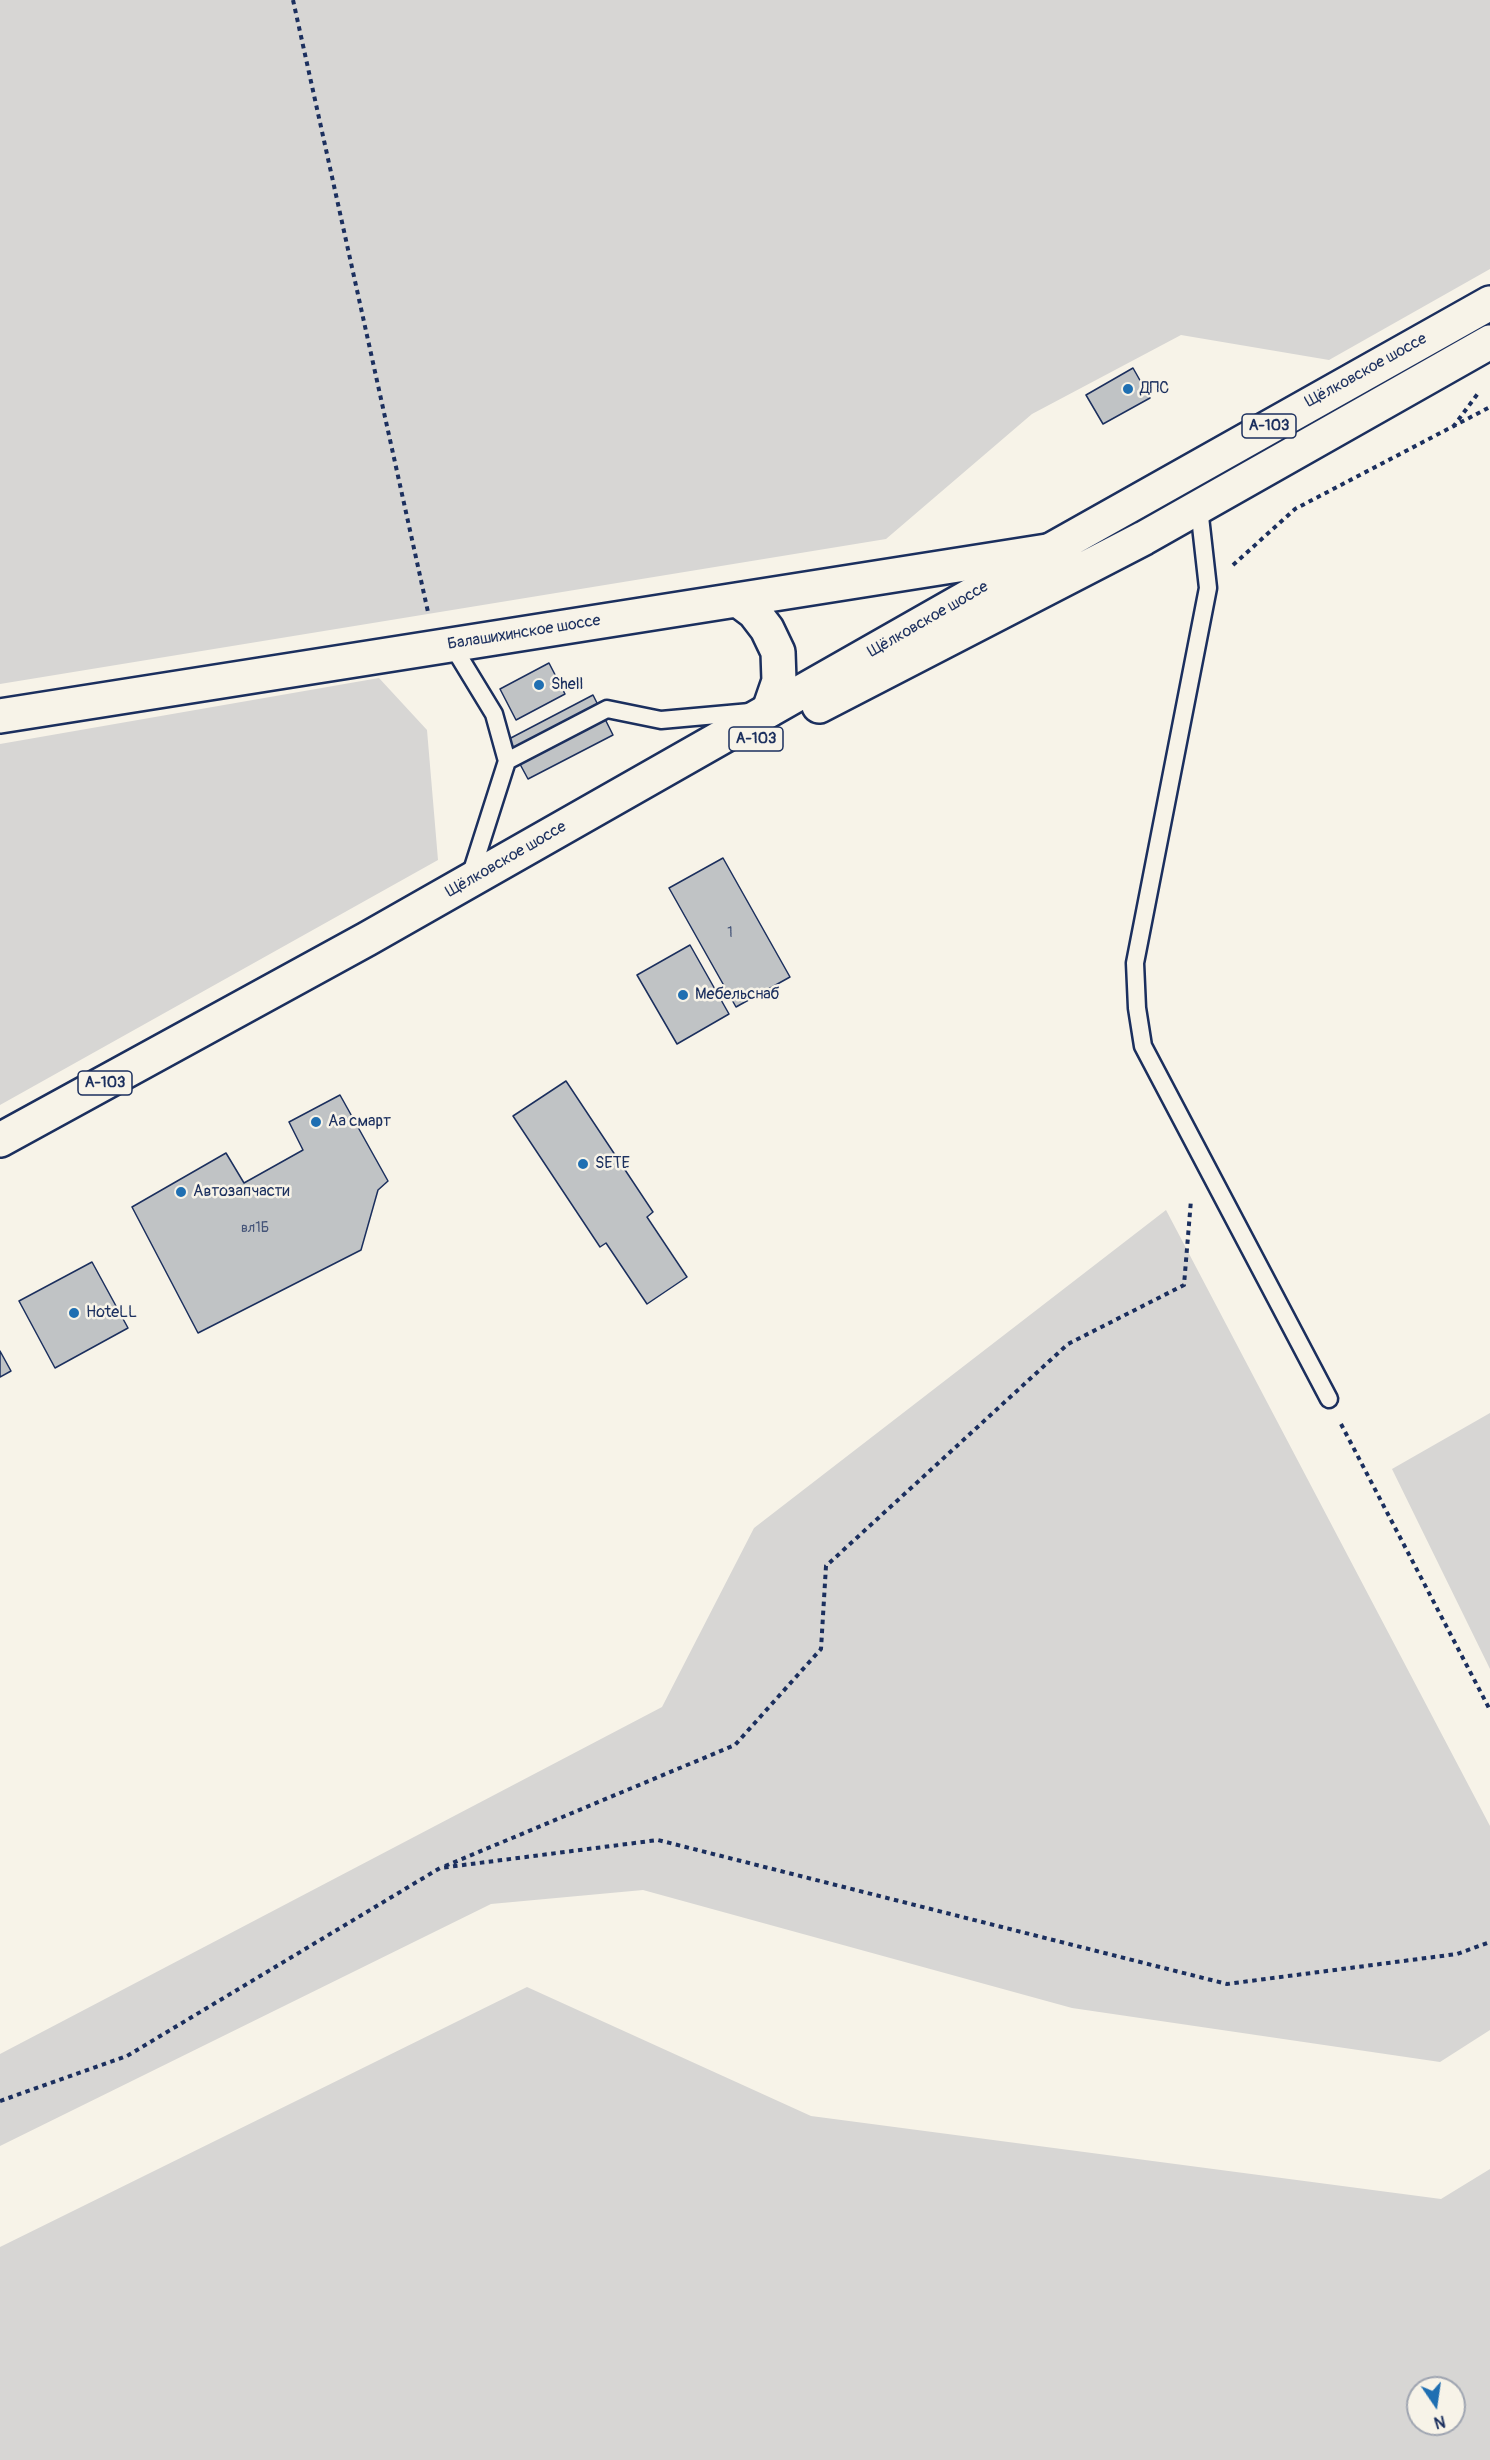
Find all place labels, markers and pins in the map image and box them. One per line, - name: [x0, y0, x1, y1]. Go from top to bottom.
- place label: ДПС: [1140, 379, 1169, 399]
- marker: ДПС: [1121, 382, 1135, 396]
- place label: Shell: [551, 675, 583, 695]
- marker: Shell: [532, 678, 546, 692]
- place label: Мебельснаб: [695, 985, 780, 1005]
- marker: Мебельснаб: [676, 988, 690, 1002]
- place label: Аа смарт: [328, 1112, 391, 1132]
- marker: Аа смарт: [309, 1115, 323, 1129]
- place label: SETE: [595, 1154, 630, 1174]
- marker: SETE: [576, 1157, 590, 1171]
- place label: Автозапчасти: [193, 1182, 290, 1202]
- marker: Автозапчасти: [174, 1185, 188, 1199]
- place label: HoteLL: [86, 1303, 137, 1323]
- marker: HoteLL: [67, 1306, 81, 1320]

